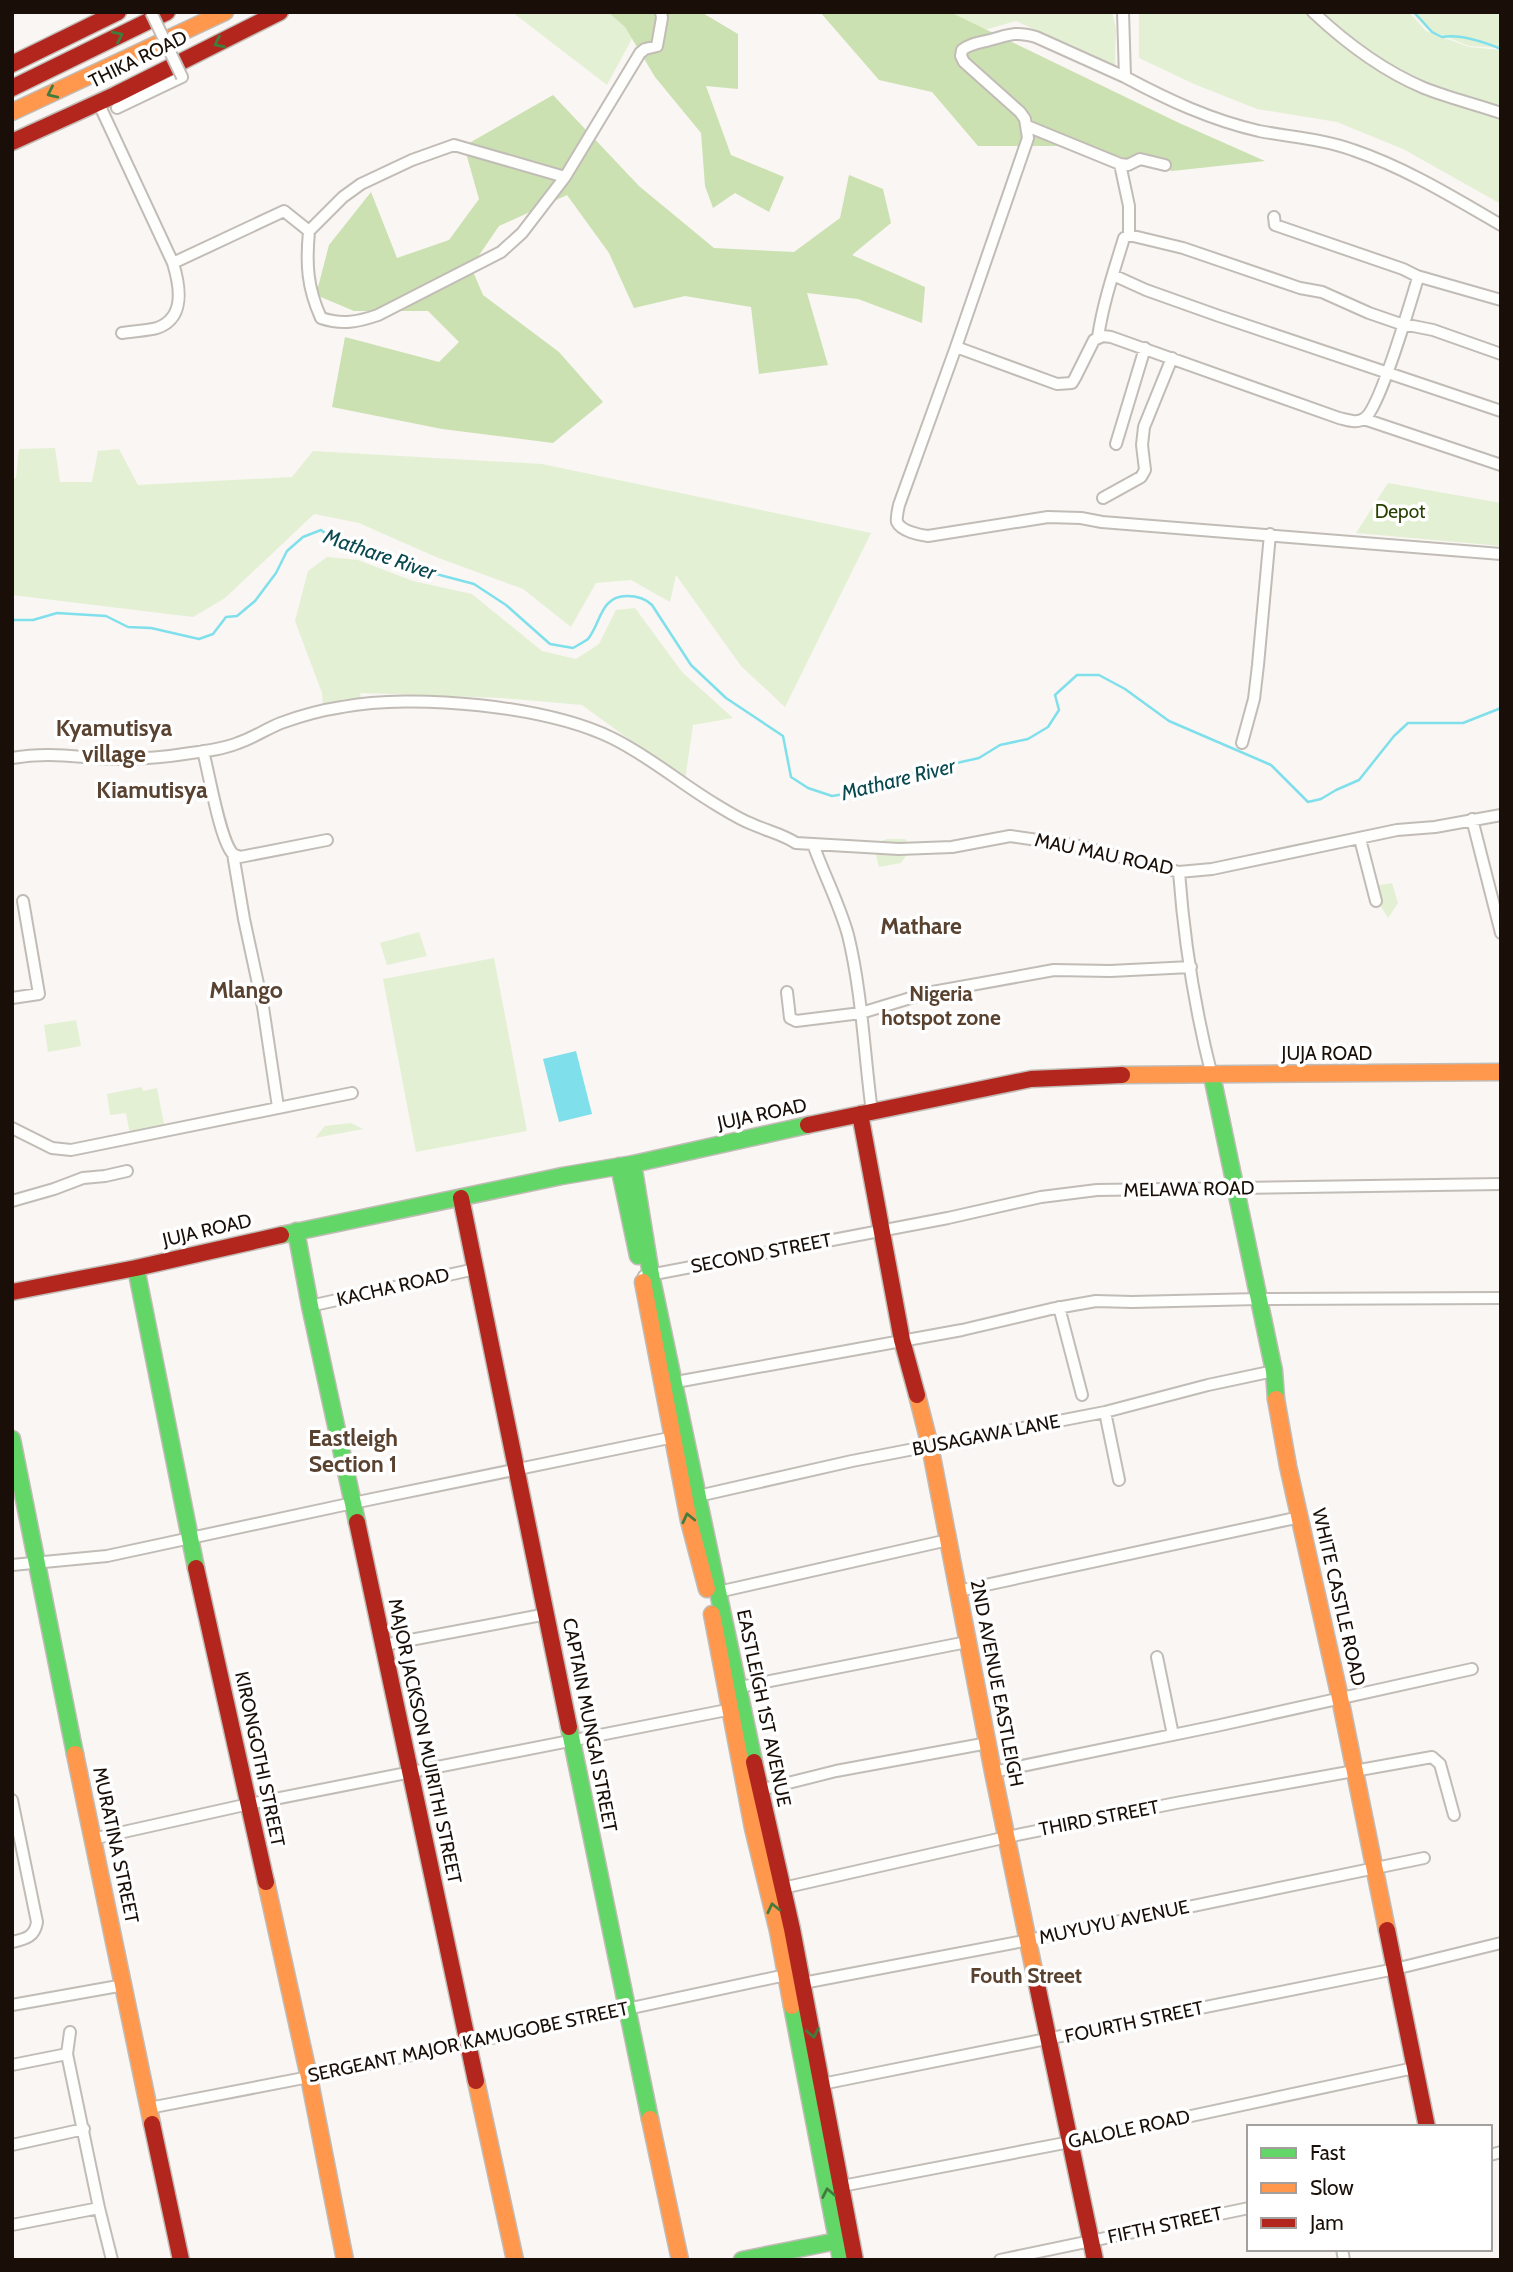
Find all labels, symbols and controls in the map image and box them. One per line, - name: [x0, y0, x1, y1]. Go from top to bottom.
- street label: THIKA ROAD: [85, 25, 191, 93]
- one-way arrow: [111, 31, 123, 45]
- one-way arrow: [214, 34, 226, 48]
- one-way arrow: [47, 85, 59, 99]
- park label: Depot: [1375, 500, 1426, 523]
- water label: Mathare River: [320, 523, 441, 585]
- district label: Kyamutisya village: [56, 714, 173, 768]
- water label: Mathare River: [837, 752, 959, 806]
- district label: Kiamutisya: [96, 776, 208, 804]
- street label: MAU MAU ROAD: [1033, 828, 1176, 880]
- district label: Mathare: [880, 912, 962, 940]
- district label: Mlango: [209, 976, 283, 1004]
- district label: Nigeria hotspot zone: [881, 981, 1001, 1030]
- street label: JUJA ROAD: [1281, 1042, 1373, 1065]
- street label: JUJA ROAD: [714, 1093, 809, 1135]
- street label: MELAWA ROAD: [1123, 1176, 1255, 1202]
- street label: JUJA ROAD: [159, 1209, 254, 1252]
- street label: SECOND STREET: [689, 1228, 833, 1278]
- street label: KACHA ROAD: [335, 1263, 452, 1311]
- street label: BUSAGAWA LANE: [910, 1409, 1062, 1461]
- district label: Eastleigh Section 1: [308, 1424, 398, 1478]
- street label: WHITE CASTLE ROAD: [1307, 1506, 1371, 1688]
- one-way arrow: [682, 1512, 697, 1524]
- street label: 2ND AVENUE EASTLEIGH: [966, 1577, 1028, 1789]
- street label: MAJOR JACKSON MUIRITHI STREET: [383, 1596, 467, 1886]
- street label: EASTLEIGH 1ST AVENUE: [732, 1607, 796, 1809]
- street label: CAPTAIN MUNGAI STREET: [558, 1616, 622, 1834]
- street label: KIRONGOTHI STREET: [230, 1669, 290, 1849]
- street label: MURATINA STREET: [88, 1765, 144, 1925]
- street label: THIRD STREET: [1037, 1795, 1161, 1841]
- street label: MUYUYU AVENUE: [1037, 1895, 1191, 1949]
- one-way arrow: [766, 1902, 781, 1914]
- district label: Fouth Street: [970, 1963, 1082, 1988]
- street label: FOURTH STREET: [1063, 1996, 1205, 2048]
- street label: SERGEANT MAJOR KAMUGOBE STREET: [306, 1997, 630, 2087]
- one-way arrow: [805, 2027, 820, 2039]
- street label: GALOLE ROAD: [1066, 2105, 1192, 2153]
- legend: [1247, 2125, 1492, 2251]
- text: Fast: [1310, 2140, 1346, 2165]
- text: Slow: [1310, 2175, 1354, 2200]
- one-way arrow: [821, 2187, 836, 2199]
- street label: FIFTH STREET: [1106, 2202, 1224, 2248]
- text: Jam: [1309, 2210, 1344, 2235]

